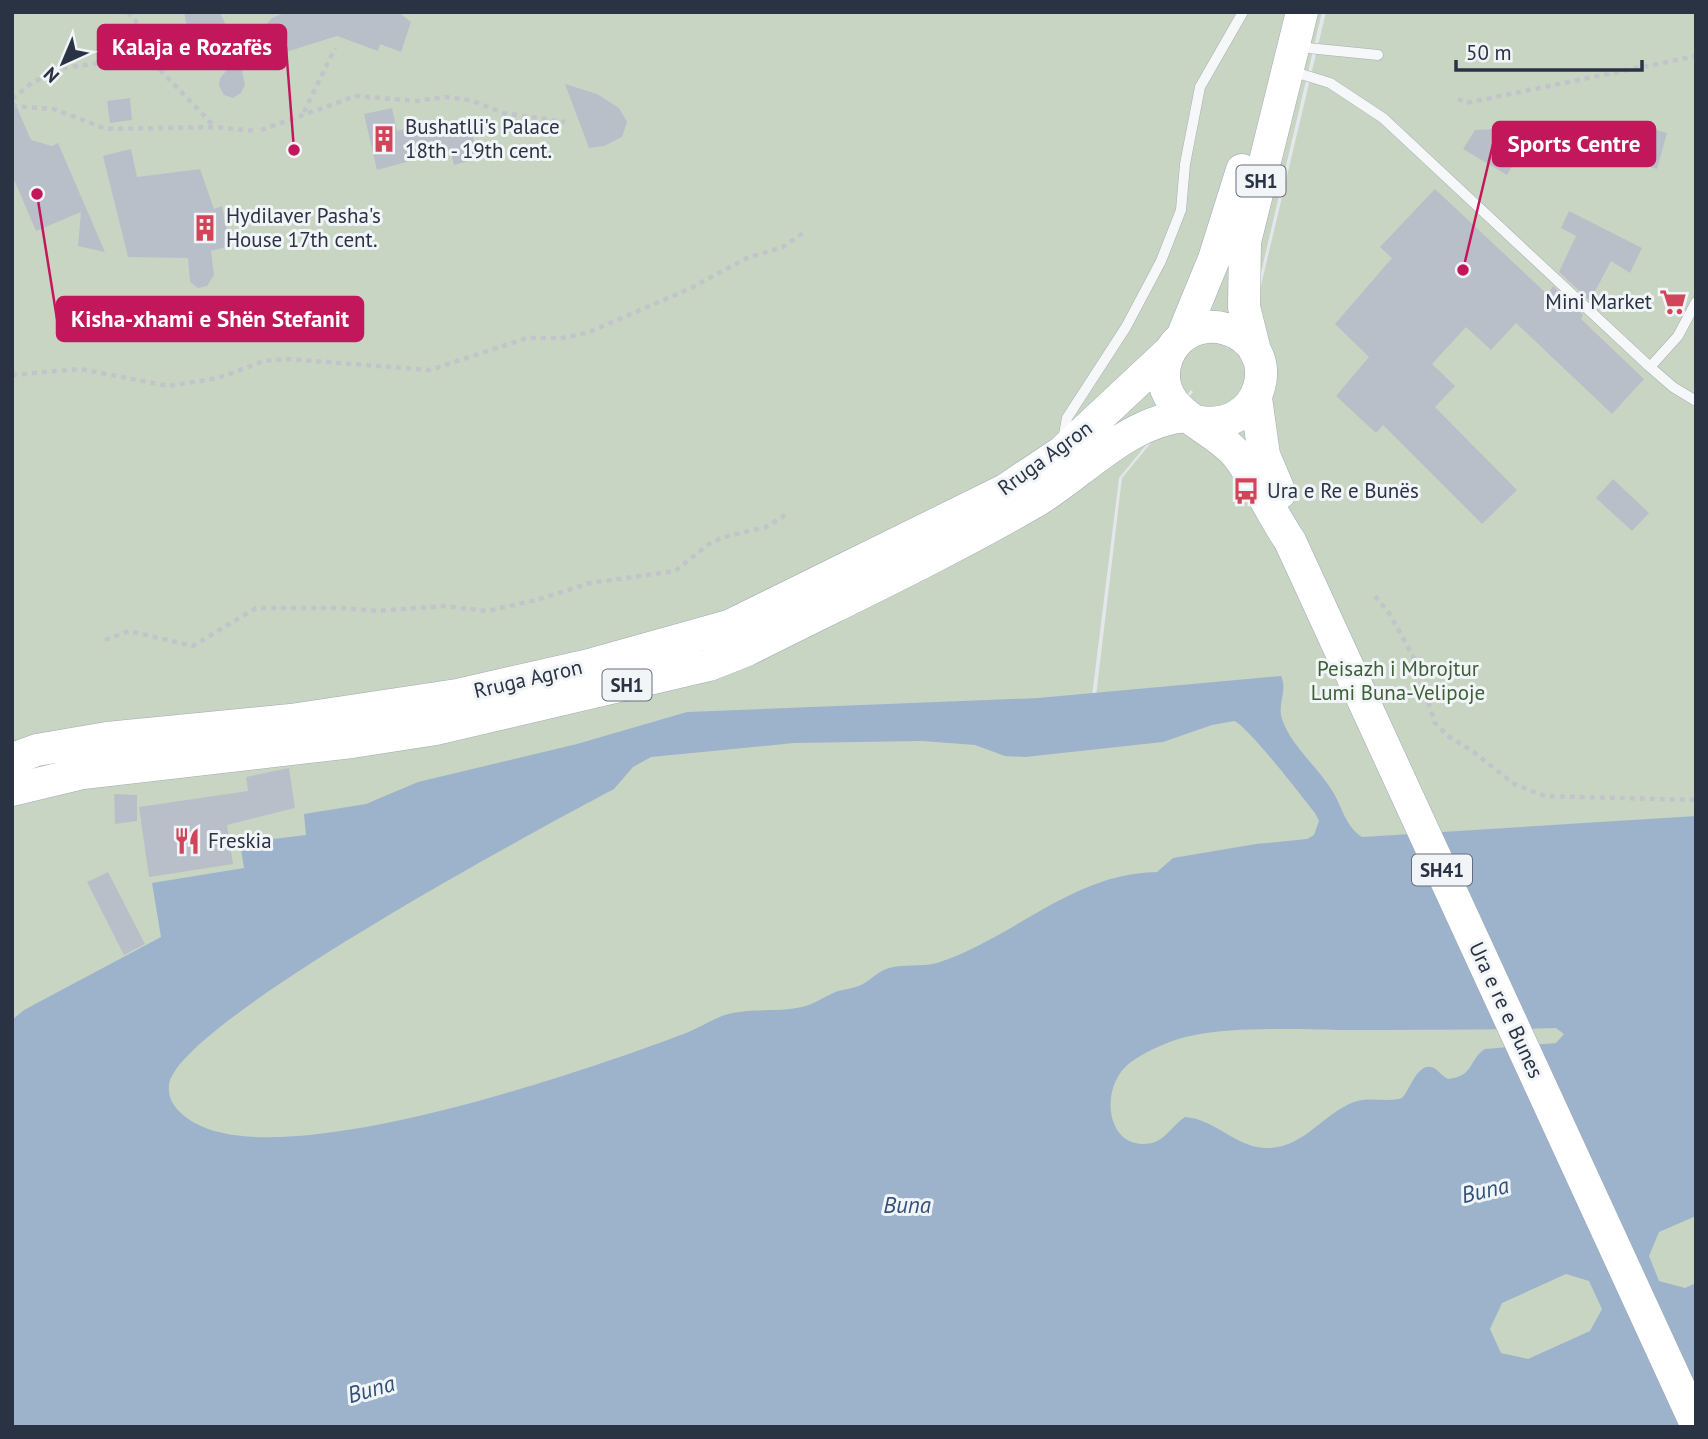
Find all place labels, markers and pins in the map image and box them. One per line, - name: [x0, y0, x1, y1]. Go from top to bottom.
- callout: Kalaja e Rozafës: [98, 25, 286, 69]
- place label: Bushatlli's Palace 18th - 19th cent.: [405, 113, 560, 164]
- callout: Sports Centre: [1493, 122, 1655, 166]
- building icon: Bushatlli's Palace 18th - 19th cent.: [369, 124, 399, 154]
- place label: Hydilaver Pasha's House 17th cent.: [226, 202, 381, 253]
- building icon: Hydilaver Pasha's House 17th cent.: [190, 213, 220, 243]
- supermarket icon: Mini Market: [1658, 287, 1688, 317]
- place label: Mini Market: [1545, 288, 1652, 315]
- callout: Kisha-xhami e Shën Stefanit: [57, 297, 363, 341]
- bus stop icon: Ura e Re e Bunës: [1231, 476, 1261, 506]
- place label: Ura e Re e Bunës: [1267, 477, 1419, 504]
- restaurant icon: Freskia: [172, 826, 202, 856]
- place label: Freskia: [208, 827, 272, 854]

